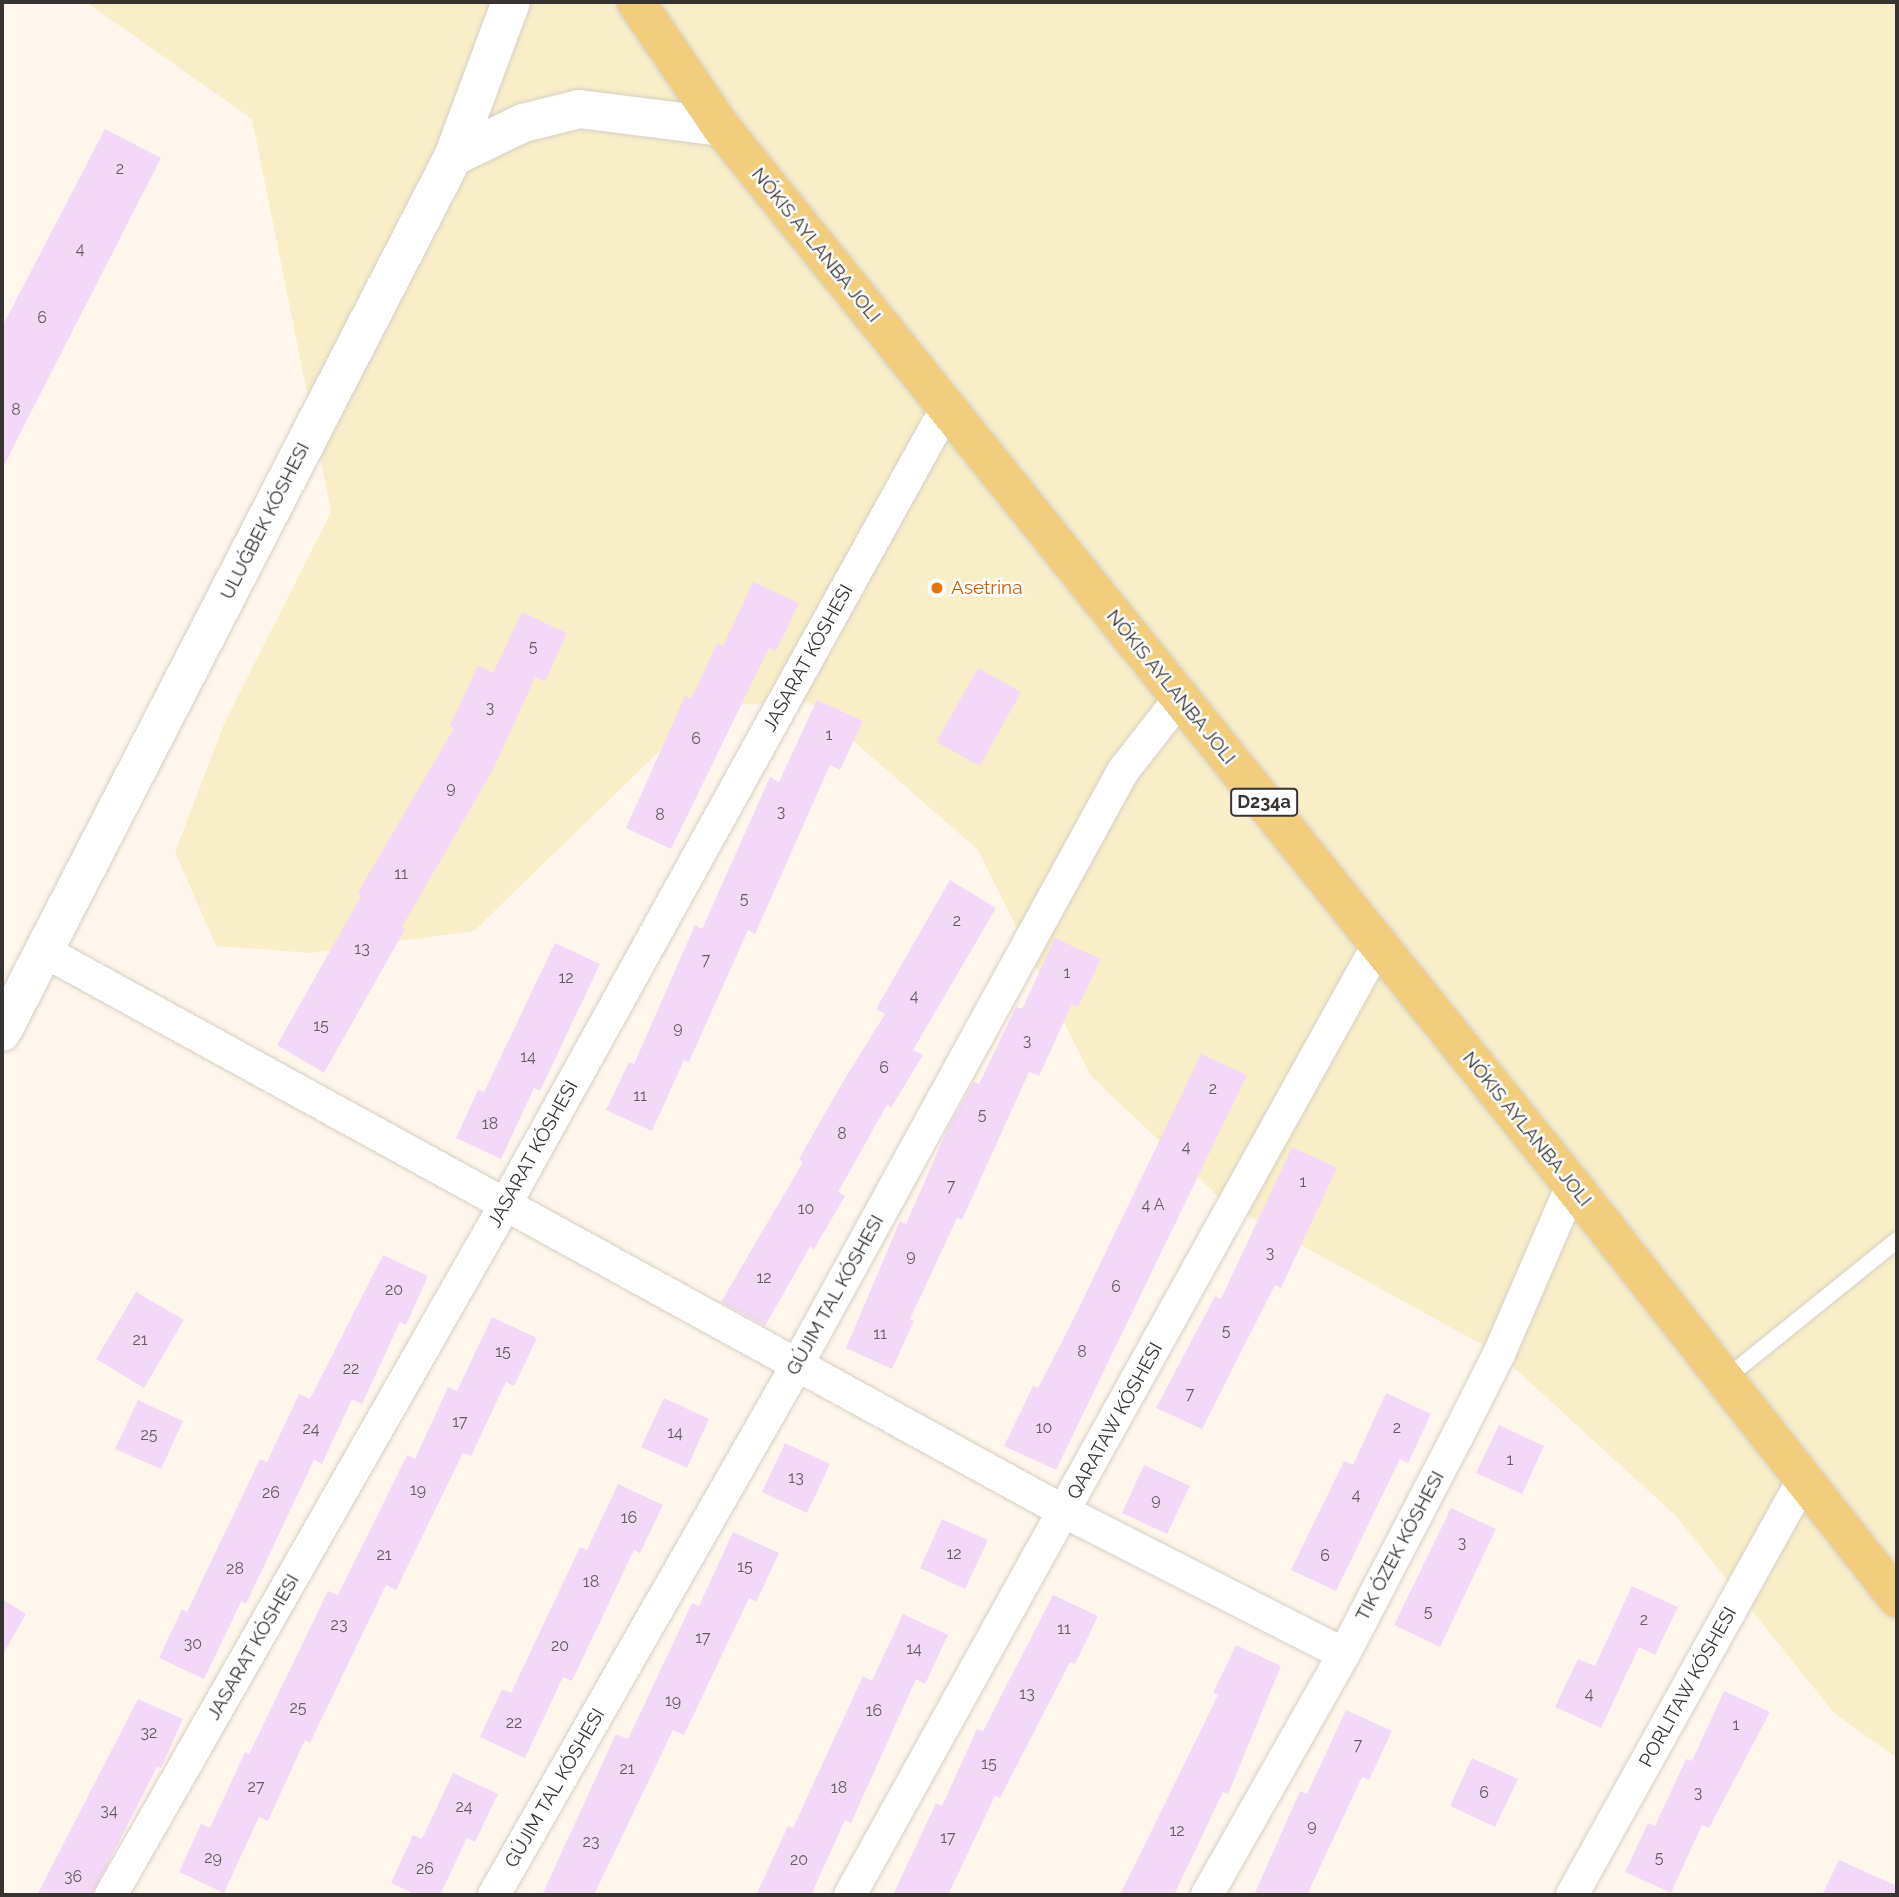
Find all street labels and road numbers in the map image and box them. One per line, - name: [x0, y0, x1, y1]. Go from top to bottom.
- street label: NÓKIS AYLANBA JOLI: [746, 163, 886, 327]
- street label: ULUǴBEK KÓSHESI: [216, 439, 314, 603]
- street label: JASARAT KÓSHESI: [758, 580, 858, 736]
- street label: NÓKIS AYLANBA JOLI: [1101, 605, 1241, 769]
- road number: D234a: [1229, 788, 1299, 816]
- street label: NÓKIS AYLANBA JOLI: [1457, 1047, 1597, 1211]
- street label: JASARAT KÓSHESI: [483, 1076, 583, 1232]
- street label: GÚJIM TAL KÓSHESI: [781, 1210, 889, 1380]
- street label: QARATAW KÓSHESI: [1062, 1338, 1168, 1504]
- street label: TIK ÓZEK KÓSHESI: [1351, 1467, 1449, 1625]
- street label: JASARAT KÓSHESI: [202, 1570, 304, 1724]
- street label: PORLITAW KÓSHESI: [1634, 1603, 1742, 1771]
- street label: GÚJIM TAL KÓSHESI: [500, 1704, 610, 1872]

